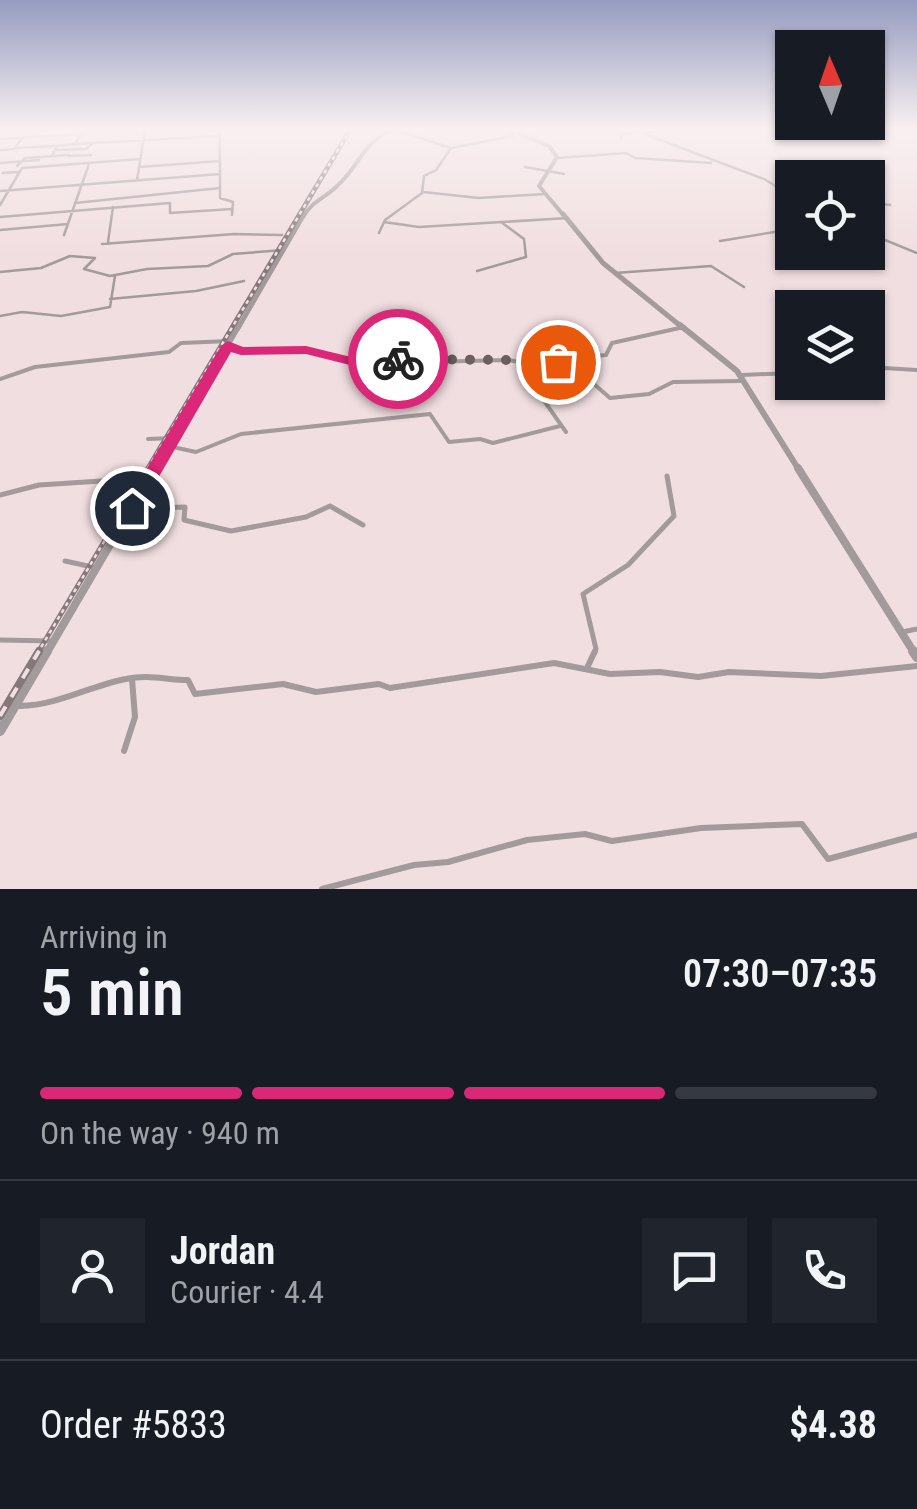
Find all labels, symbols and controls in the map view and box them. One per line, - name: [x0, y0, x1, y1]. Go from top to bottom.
- north arrow: [775, 30, 885, 140]
- map controls: [775, 30, 885, 400]
- button: locate: [775, 160, 885, 270]
- button: layers: [775, 290, 885, 400]
- courier: [348, 309, 448, 409]
- pin: [516, 320, 601, 405]
- icon: bike: [371, 332, 426, 387]
- icon: bag: [531, 335, 586, 390]
- pin: [90, 466, 175, 551]
- icon: home: [105, 481, 160, 536]
- text: Arriving in: [40, 918, 168, 956]
- text: 07:30–07:35: [683, 952, 877, 996]
- text: 5 min: [40, 955, 184, 1031]
- text: On the way · 940 m: [40, 1114, 280, 1152]
- button: person: [40, 1218, 145, 1323]
- button: chat: [642, 1218, 747, 1323]
- button: phone: [772, 1218, 877, 1323]
- text: Jordan: [170, 1229, 275, 1273]
- text: Courier · 4.4: [170, 1273, 324, 1311]
- text: Order #5833: [40, 1403, 227, 1447]
- text: $4.38: [789, 1403, 877, 1447]

